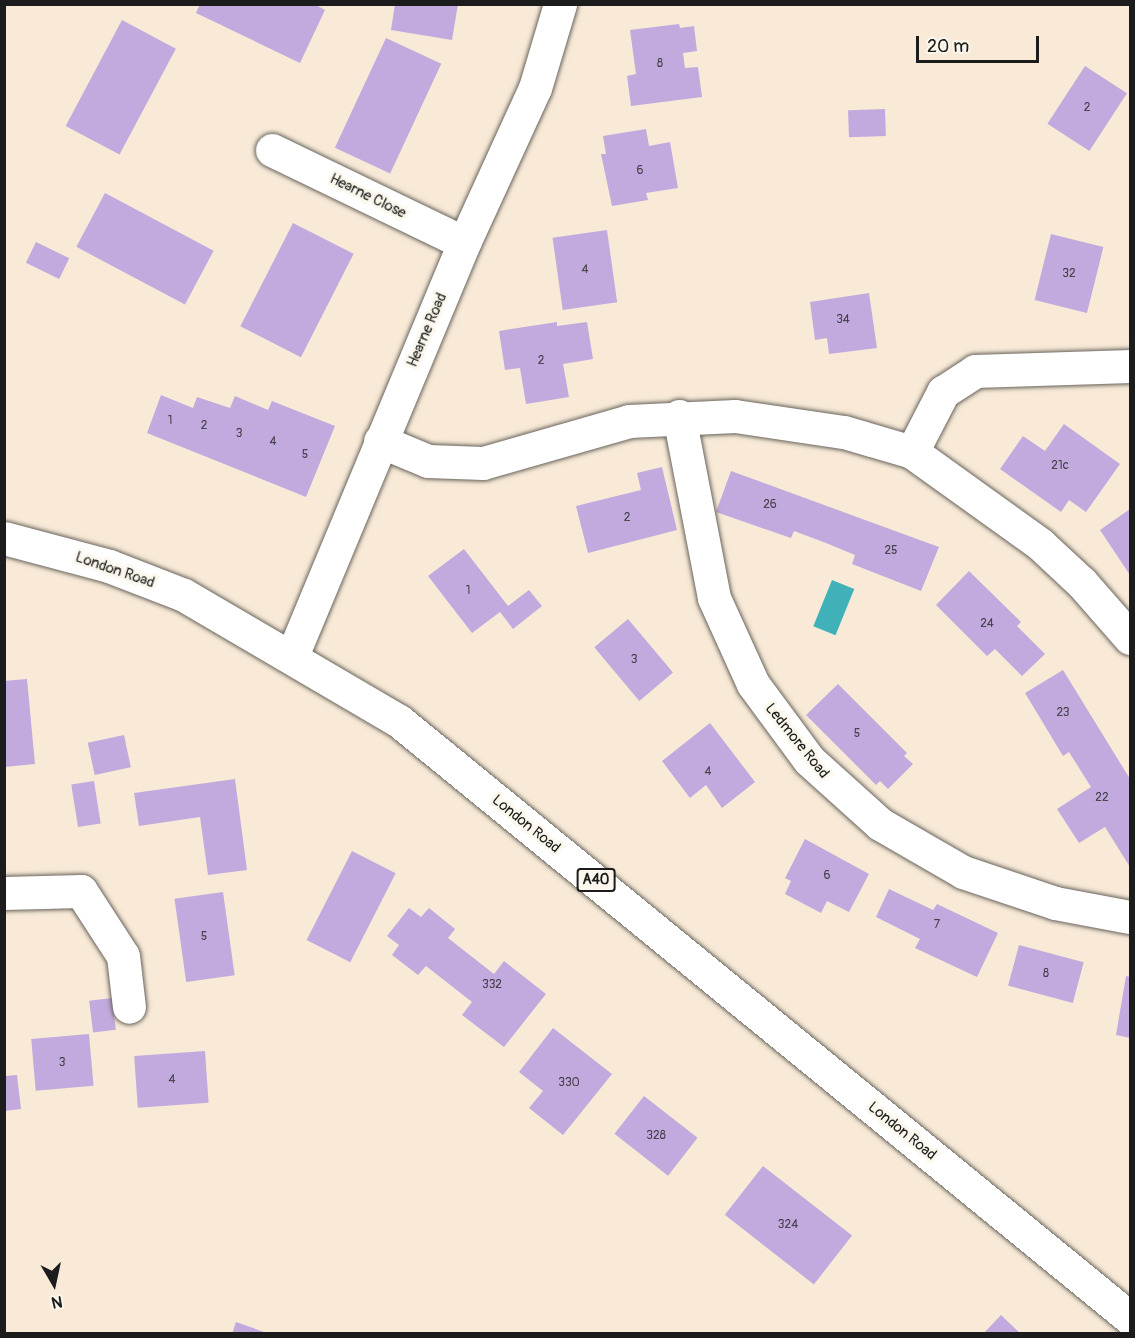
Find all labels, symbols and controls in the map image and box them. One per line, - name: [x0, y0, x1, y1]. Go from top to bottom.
- scale bar: [919, 24, 1042, 62]
- text: 20 m: [927, 35, 969, 58]
- house number: 8: [657, 57, 663, 71]
- house number: 2: [1084, 101, 1090, 115]
- house number: 6: [637, 164, 643, 178]
- street label: Hearne Close: [327, 170, 409, 222]
- house number: 4: [582, 263, 588, 277]
- house number: 32: [1062, 267, 1076, 281]
- street label: Hearne Road: [403, 290, 451, 370]
- house number: 34: [836, 313, 850, 327]
- house number: 2: [538, 354, 544, 368]
- house number: 1: [168, 414, 172, 428]
- house number: 2: [201, 419, 207, 433]
- house number: 3: [236, 427, 242, 441]
- house number: 4: [270, 435, 276, 449]
- house number: 5: [302, 448, 308, 462]
- house number: 21c: [1051, 459, 1069, 473]
- house number: 26: [763, 498, 777, 512]
- house number: 2: [624, 511, 630, 525]
- house number: 25: [884, 544, 898, 558]
- street label: London Road: [73, 548, 157, 592]
- house number: 1: [466, 584, 470, 598]
- house number: 24: [980, 617, 994, 631]
- house number: 3: [631, 653, 637, 667]
- street label: Ledmore Road: [761, 700, 833, 782]
- house number: 23: [1056, 706, 1070, 720]
- house number: 5: [854, 727, 860, 741]
- house number: 4: [705, 765, 711, 779]
- street label: London Road: [488, 791, 564, 857]
- house number: 22: [1095, 791, 1109, 805]
- road number: A40: [576, 869, 616, 891]
- house number: 6: [824, 869, 830, 883]
- house number: 7: [934, 918, 940, 932]
- house number: 5: [201, 930, 207, 944]
- house number: 8: [1043, 967, 1049, 981]
- house number: 332: [482, 978, 502, 992]
- house number: 3: [59, 1056, 65, 1070]
- house number: 4: [169, 1073, 175, 1087]
- house number: 330: [558, 1076, 580, 1090]
- street label: London Road: [864, 1098, 940, 1164]
- house number: 328: [646, 1129, 666, 1143]
- house number: 324: [778, 1218, 798, 1232]
- north arrow: [24, 1254, 84, 1314]
- text: N: [50, 1291, 64, 1313]

